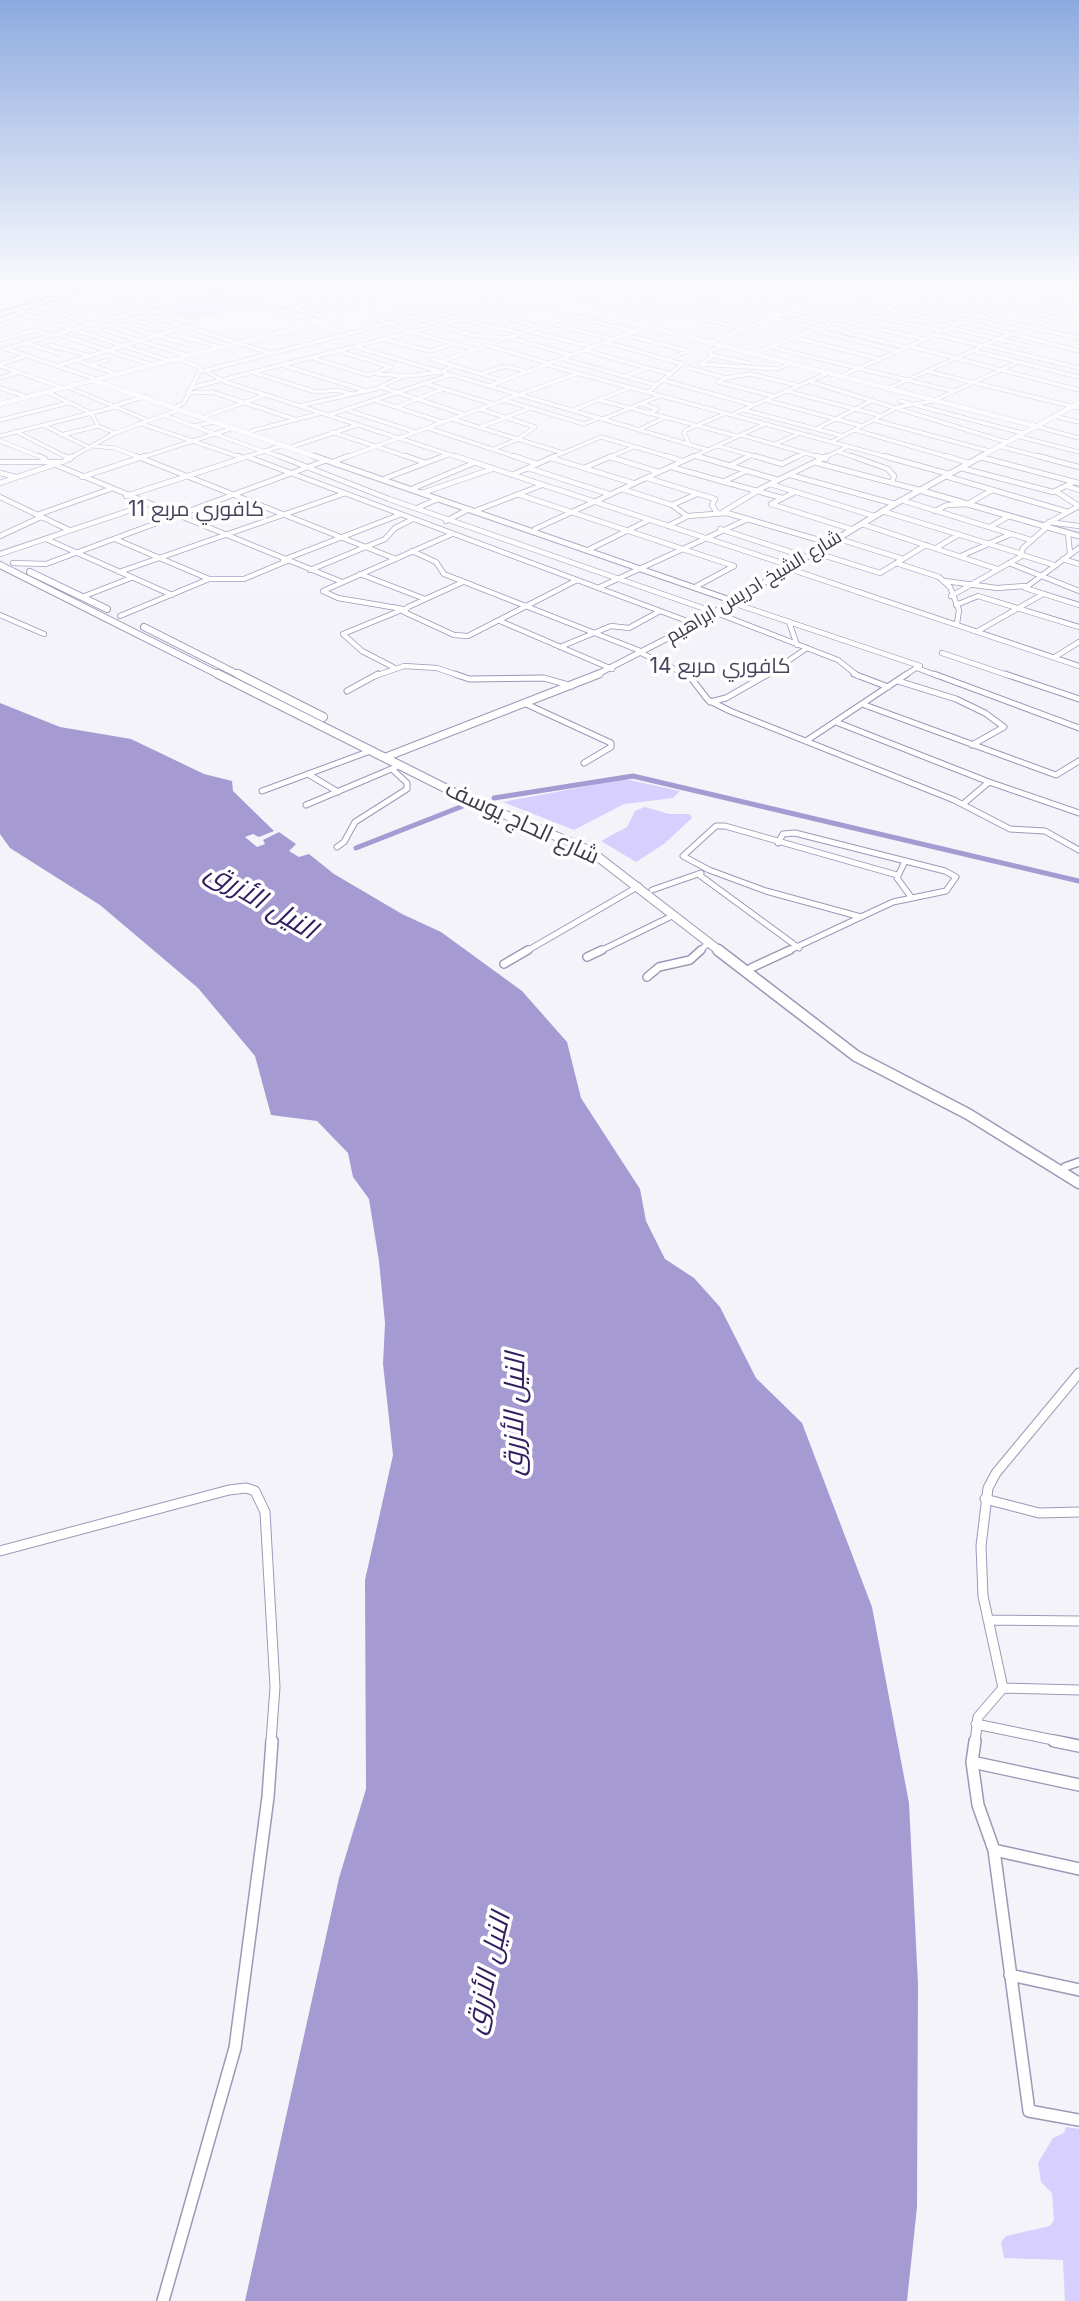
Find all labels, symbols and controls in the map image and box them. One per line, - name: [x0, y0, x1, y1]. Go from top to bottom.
- district label: كافوري مربع 11: [128, 497, 264, 523]
- street label: شارع الشيخ ادريس ابراهيم: [662, 526, 846, 648]
- district label: كافوري مربع 14: [649, 654, 791, 680]
- street label: شارع الحاج يوسف: [441, 775, 603, 871]
- water label: النيل الأزرق: [199, 855, 323, 947]
- water label: النيل الأزرق: [497, 1352, 533, 1476]
- water label: النيل الأزرق: [458, 1909, 518, 2037]

